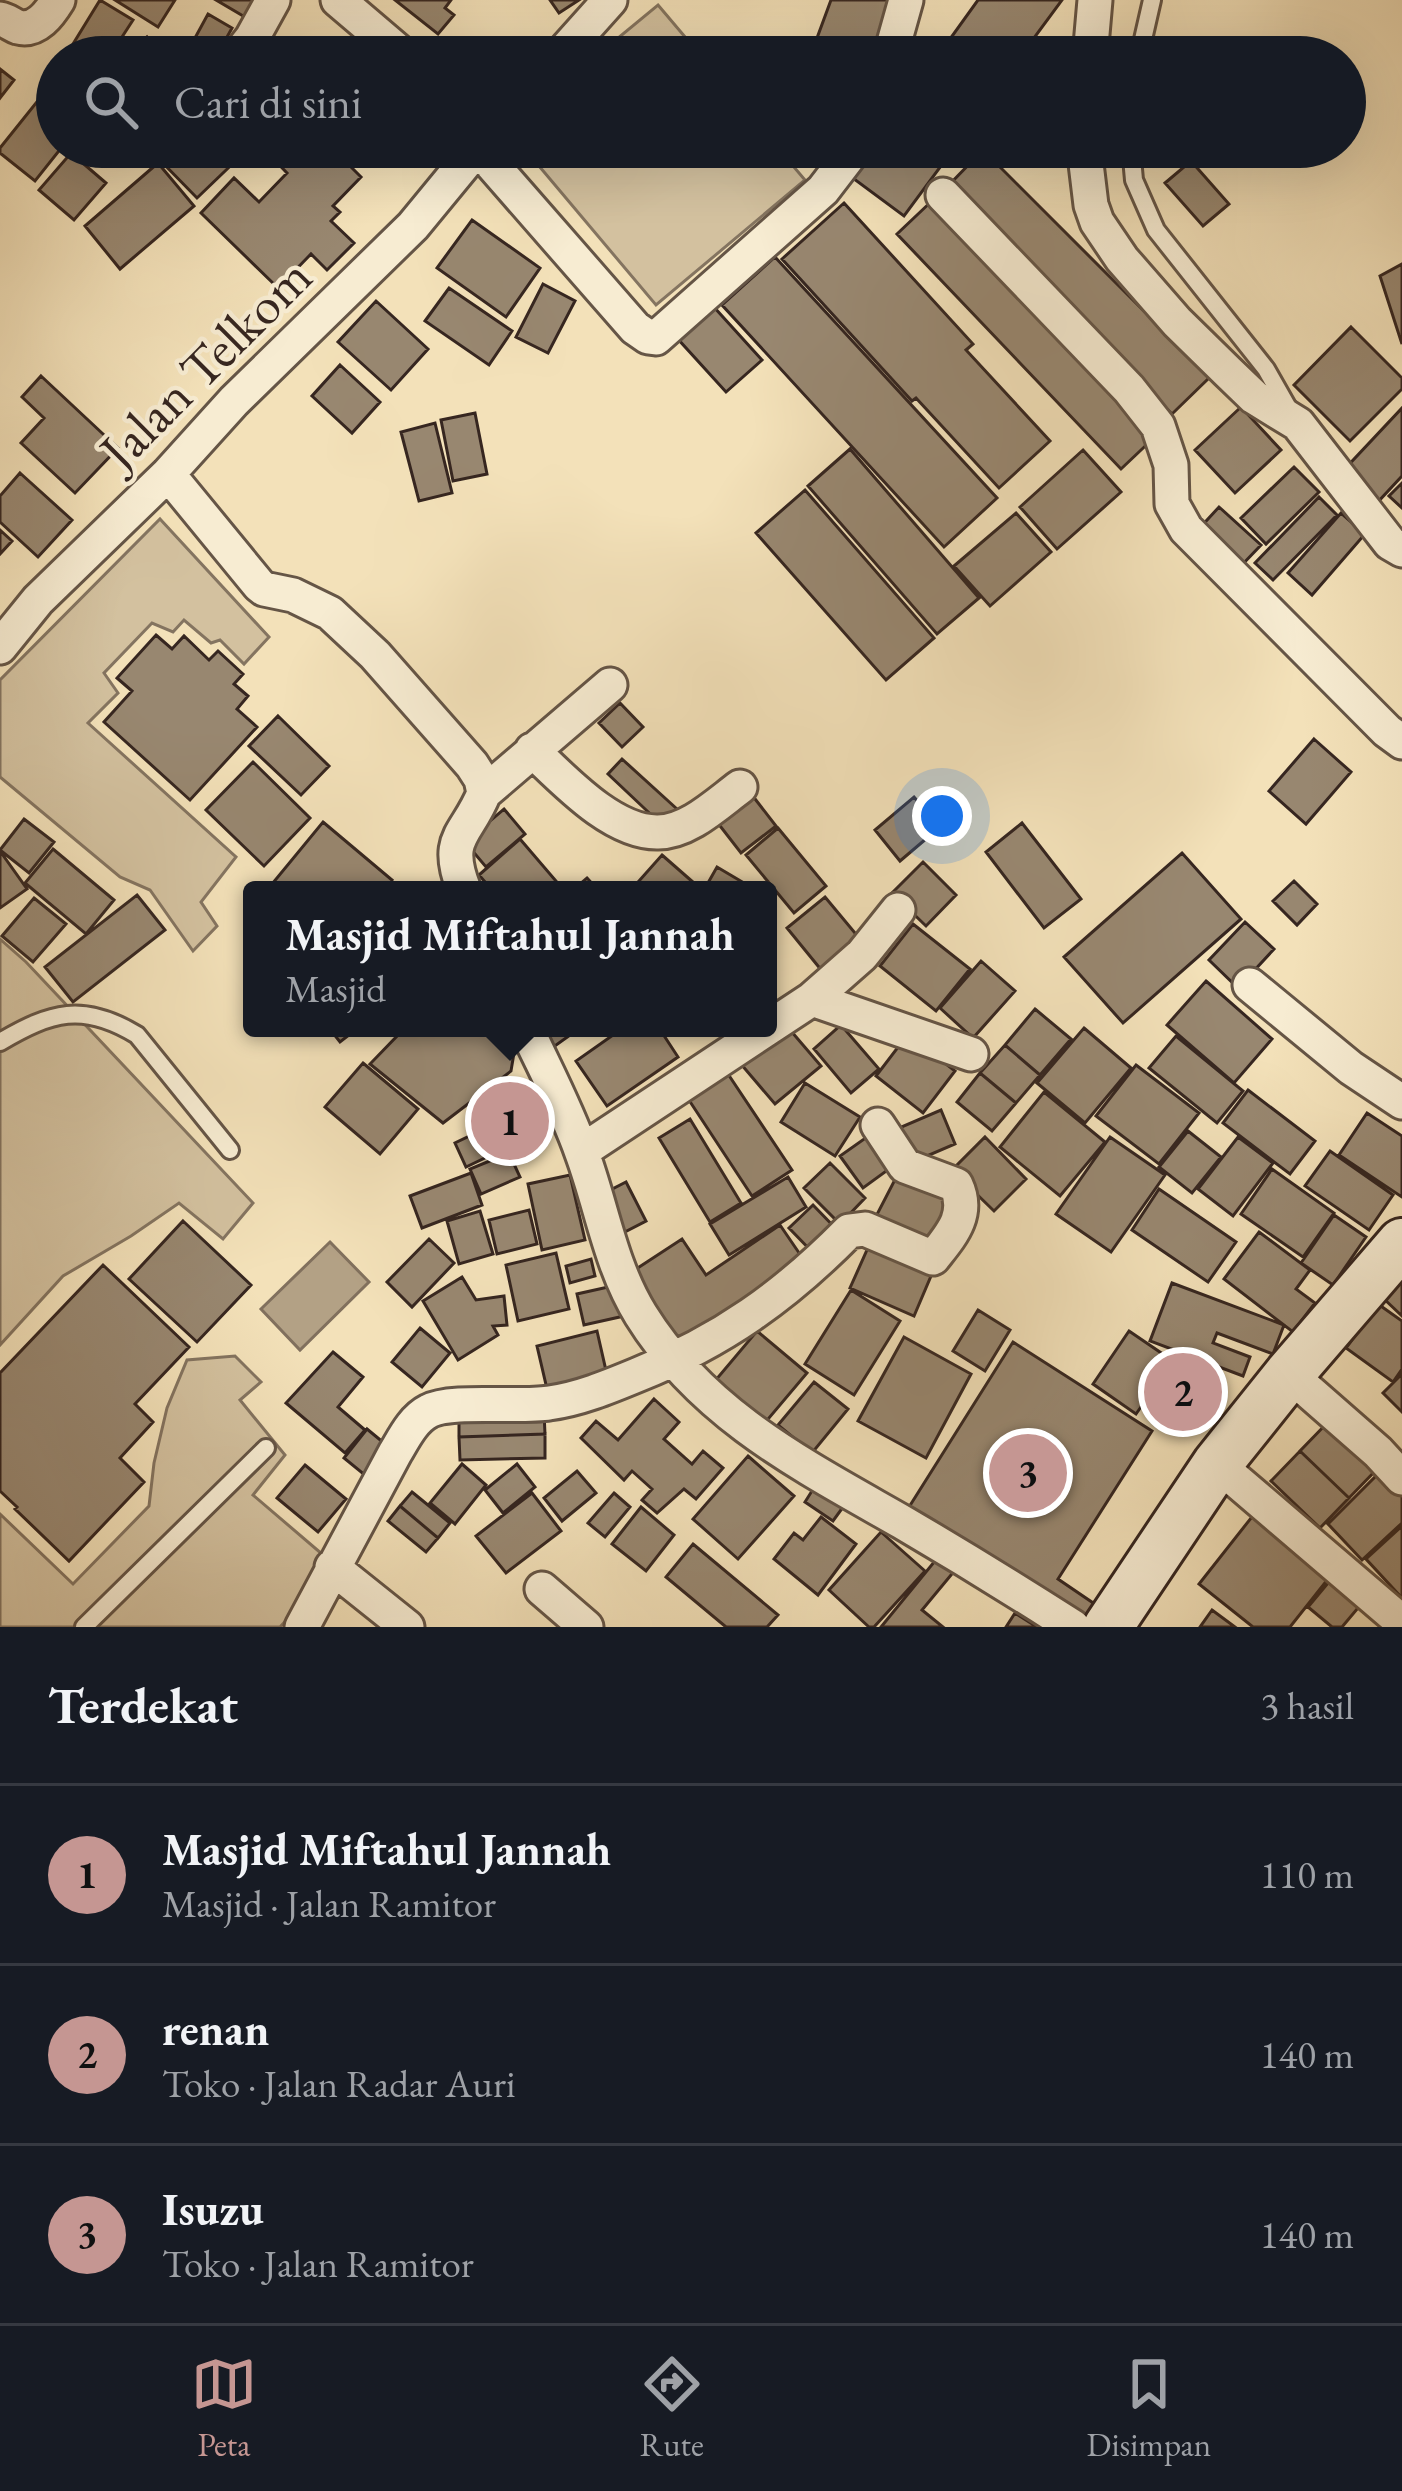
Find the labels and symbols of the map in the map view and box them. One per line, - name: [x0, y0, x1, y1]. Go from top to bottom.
- street label: Jalan Telkom: [81, 242, 326, 487]
- your location: [912, 786, 972, 846]
- pin: 1: [471, 1076, 549, 1166]
- pin: 2: [1144, 1347, 1222, 1437]
- pin: 3: [989, 1428, 1067, 1518]

